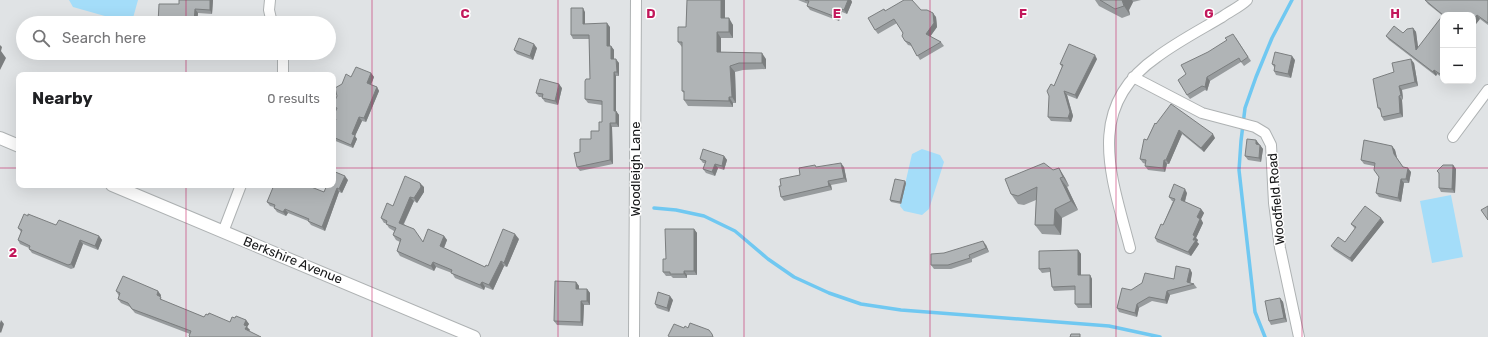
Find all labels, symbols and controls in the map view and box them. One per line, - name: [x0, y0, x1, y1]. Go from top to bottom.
- text: C: [460, 6, 470, 21]
- text: D: [646, 6, 656, 21]
- text: E: [833, 6, 841, 21]
- text: F: [1019, 6, 1027, 21]
- text: G: [1204, 6, 1214, 21]
- text: H: [1390, 6, 1400, 21]
- map controls: [1440, 12, 1476, 84]
- button: +: [1440, 12, 1476, 48]
- search box: [16, 16, 336, 60]
- icon: search: [30, 27, 52, 49]
- text: Search here: [62, 29, 146, 47]
- button: −: [1440, 48, 1476, 84]
- text: Nearby: [32, 88, 93, 108]
- text: 0 results: [267, 91, 320, 106]
- street label: Woodleigh Lane: [628, 122, 644, 216]
- street label: Woodfield Road: [1265, 152, 1287, 246]
- street label: Berkshire Avenue: [241, 233, 345, 287]
- text: 2: [9, 245, 17, 260]

